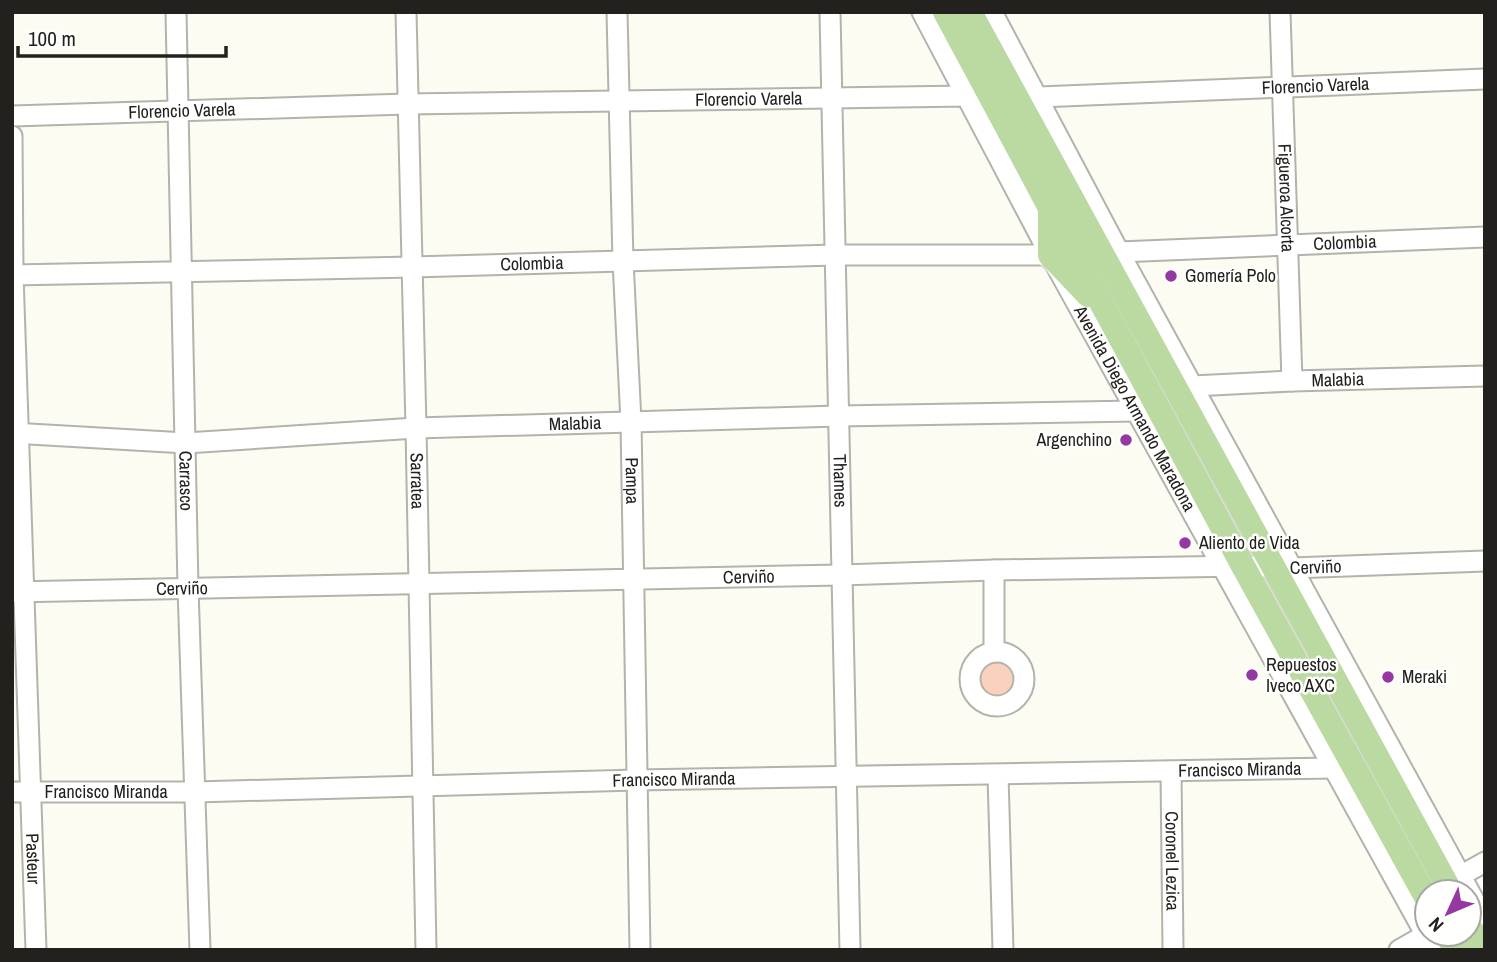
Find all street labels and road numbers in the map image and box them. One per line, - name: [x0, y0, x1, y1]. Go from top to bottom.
- street label: Florencio Varela: [1261, 71, 1370, 100]
- street label: Florencio Varela: [695, 85, 803, 112]
- street label: Florencio Varela: [128, 96, 236, 124]
- street label: Figueroa Alcorta: [1272, 143, 1301, 252]
- street label: Colombia: [1313, 228, 1377, 256]
- street label: Colombia: [500, 250, 564, 277]
- street label: Avenida Diego Armando Maradona: [1068, 300, 1202, 516]
- street label: Malabia: [1311, 366, 1364, 392]
- street label: Malabia: [549, 410, 602, 436]
- street label: Carrasco: [173, 451, 199, 511]
- street label: Sarratea: [404, 452, 431, 509]
- street label: Thames: [827, 454, 854, 508]
- street label: Pampa: [620, 457, 645, 504]
- street label: Cerviño: [1289, 553, 1342, 580]
- street label: Cerviño: [723, 563, 775, 589]
- street label: Cerviño: [156, 575, 208, 601]
- street label: Francisco Miranda: [1178, 756, 1302, 783]
- street label: Francisco Miranda: [612, 765, 736, 793]
- street label: Francisco Miranda: [44, 779, 168, 804]
- street label: Coronel Lezica: [1159, 811, 1186, 911]
- street label: Pasteur: [20, 833, 47, 885]

